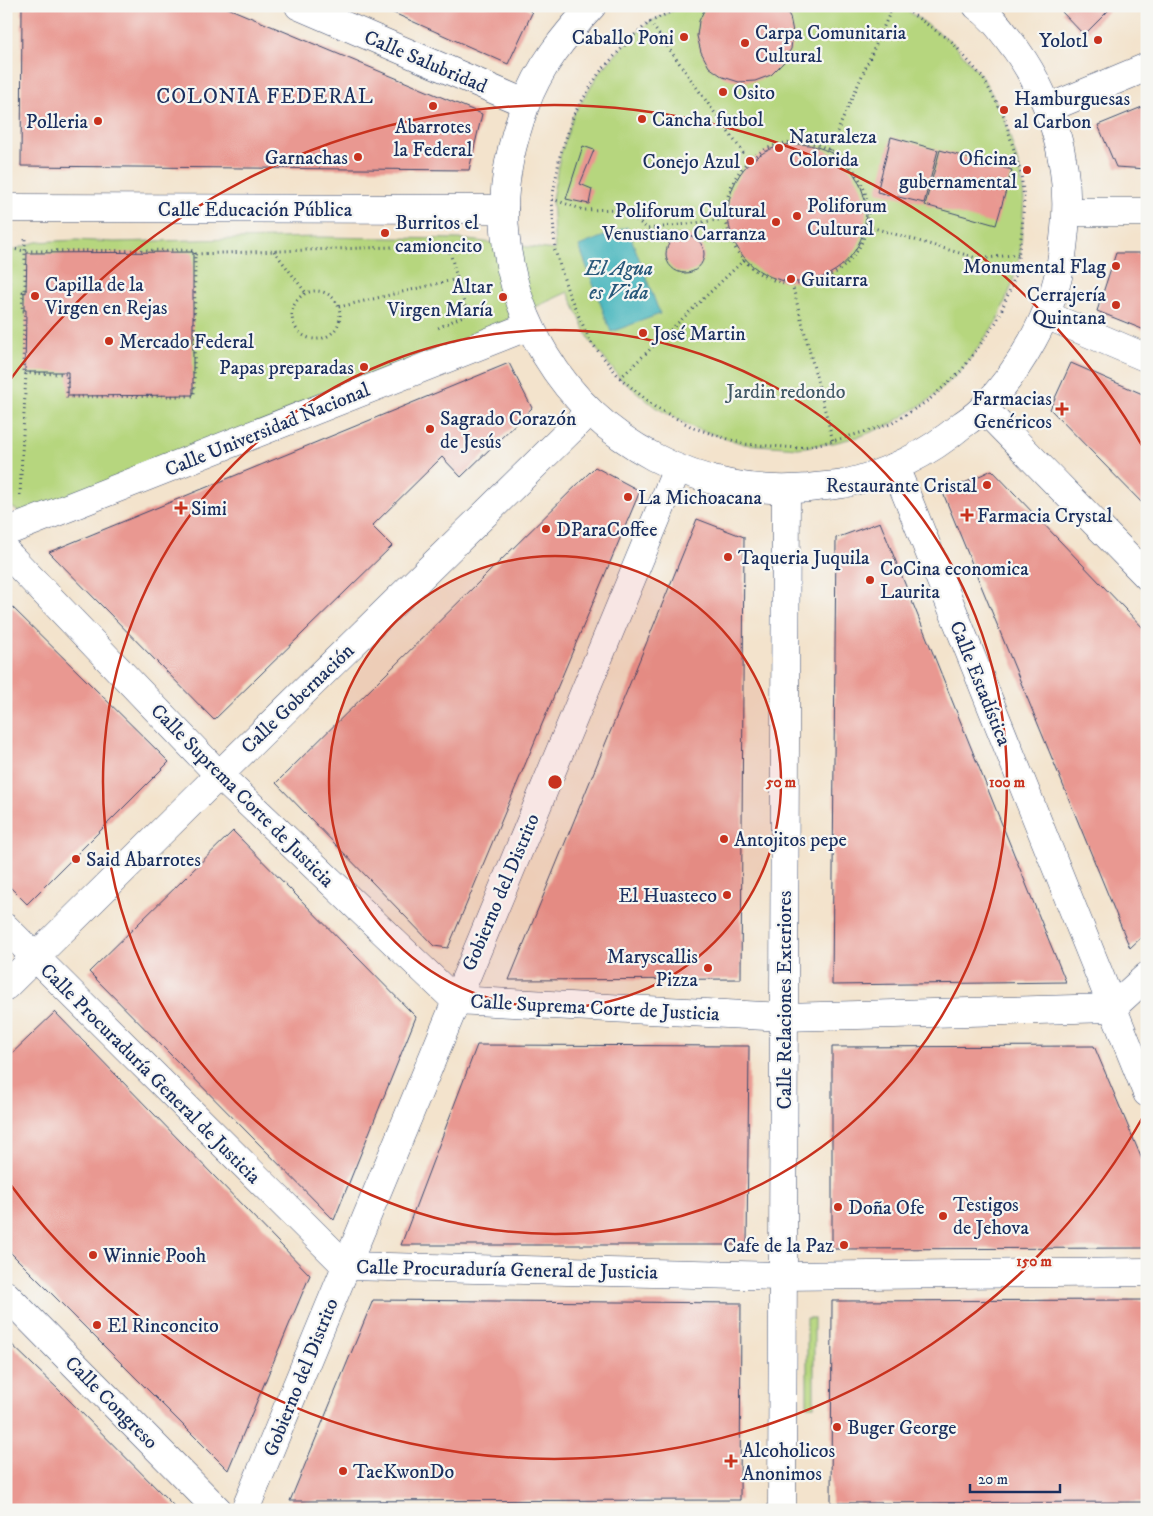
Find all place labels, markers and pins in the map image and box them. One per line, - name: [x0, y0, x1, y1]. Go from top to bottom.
- place label: Carpa Comunitaria Cultural: [755, 21, 907, 69]
- place label: Caballo Poni: [572, 26, 674, 51]
- place label: Yolotl: [1039, 29, 1088, 54]
- marker: Caballo Poni: [678, 31, 690, 43]
- marker: Yolotl: [1092, 34, 1104, 46]
- marker: Carpa Comunitaria Cultural: [739, 37, 751, 49]
- place label: Osito: [733, 81, 775, 106]
- marker: Osito: [717, 86, 729, 98]
- place label: Hamburguesas al Carbon: [1014, 87, 1131, 135]
- marker: Abarrotes la Federal: [427, 100, 439, 112]
- marker: Hamburguesas al Carbon: [998, 104, 1010, 116]
- place label: Cancha futbol: [652, 108, 764, 133]
- place label: Polleria: [26, 110, 88, 135]
- marker: Cancha futbol: [636, 113, 648, 125]
- marker: Polleria: [92, 115, 104, 127]
- place label: Abarrotes la Federal: [393, 115, 473, 163]
- place label: Naturaleza Colorida: [789, 125, 877, 173]
- marker: Naturaleza Colorida: [773, 142, 785, 154]
- place label: Garnachas: [265, 146, 348, 171]
- place label: Oficina gubernamental: [899, 147, 1017, 195]
- place label: Conejo Azul: [642, 150, 740, 175]
- marker: Garnachas: [352, 151, 364, 163]
- marker: Conejo Azul: [744, 155, 756, 167]
- marker: Oficina gubernamental: [1021, 164, 1033, 176]
- place label: Poliforum Cultural: [807, 194, 887, 242]
- place label: Poliforum Cultural Venustiano Carranza: [601, 199, 766, 247]
- marker: Poliforum Cultural: [791, 210, 803, 222]
- place label: Burritos el camioncito: [395, 211, 482, 259]
- marker: Poliforum Cultural Venustiano Carranza: [770, 216, 782, 228]
- marker: Burritos el camioncito: [379, 227, 391, 239]
- place label: Monumental Flag: [963, 255, 1106, 280]
- marker: Monumental Flag: [1110, 260, 1122, 272]
- place label: Guitarra: [801, 268, 869, 293]
- place label: Capilla de la Virgen en Rejas: [44, 273, 168, 321]
- marker: Guitarra: [785, 273, 797, 285]
- place label: Altar Virgen María: [386, 275, 494, 323]
- place label: Cerrajería Quintana: [1027, 283, 1106, 331]
- marker: Capilla de la Virgen en Rejas: [29, 290, 41, 302]
- marker: Altar Virgen María: [497, 291, 509, 303]
- marker: Cerrajería Quintana: [1110, 299, 1122, 311]
- place label: José Martin: [651, 322, 746, 347]
- marker: José Martin: [637, 327, 649, 339]
- place label: Mercado Federal: [119, 330, 254, 355]
- marker: Mercado Federal: [103, 335, 115, 347]
- place label: Papas preparadas: [219, 356, 354, 381]
- marker: Papas preparadas: [358, 361, 370, 373]
- place label: Farmacias Genéricos: [972, 387, 1052, 435]
- marker: Farmacias Genéricos: [1056, 403, 1068, 415]
- place label: Sagrado Corazón de Jesús: [440, 407, 577, 455]
- marker: Sagrado Corazón de Jesús: [424, 423, 436, 435]
- place label: Restaurante Cristal: [826, 474, 977, 499]
- marker: Restaurante Cristal: [981, 479, 993, 491]
- place label: La Michoacana: [638, 486, 762, 511]
- marker: La Michoacana: [622, 491, 634, 503]
- place label: Simi: [191, 497, 227, 522]
- marker: Simi: [175, 502, 187, 514]
- place label: Farmacia Crystal: [977, 504, 1112, 529]
- marker: Farmacia Crystal: [961, 509, 973, 521]
- place label: DParaCoffee: [556, 518, 657, 543]
- marker: DParaCoffee: [540, 523, 552, 535]
- place label: Taqueria Juquila: [738, 546, 870, 571]
- marker: Taqueria Juquila: [722, 551, 734, 563]
- place label: CoCina economica Laurita: [880, 557, 1029, 605]
- marker: CoCina economica Laurita: [864, 574, 876, 586]
- centre of rings: [546, 773, 564, 791]
- place label: Antojitos pepe: [734, 828, 847, 853]
- marker: Antojitos pepe: [718, 833, 730, 845]
- place label: Said Abarrotes: [86, 848, 201, 873]
- marker: Said Abarrotes: [70, 853, 82, 865]
- place label: El Huasteco: [618, 884, 717, 909]
- marker: El Huasteco: [721, 889, 733, 901]
- place label: Maryscallis Pizza: [607, 945, 699, 993]
- marker: Maryscallis Pizza: [702, 962, 714, 974]
- place label: Testigos de Jehova: [953, 1193, 1029, 1241]
- place label: Doña Ofe: [848, 1196, 925, 1221]
- marker: Doña Ofe: [832, 1201, 844, 1213]
- marker: Testigos de Jehova: [937, 1210, 949, 1222]
- place label: Cafe de la Paz: [723, 1234, 834, 1259]
- marker: Cafe de la Paz: [838, 1239, 850, 1251]
- place label: Winnie Pooh: [102, 1244, 207, 1269]
- marker: Winnie Pooh: [87, 1249, 99, 1261]
- place label: El Rinconcito: [107, 1314, 219, 1339]
- marker: El Rinconcito: [91, 1319, 103, 1331]
- place label: Buger George: [847, 1416, 956, 1441]
- marker: Buger George: [831, 1421, 843, 1433]
- place label: Alcoholicos Anonimos: [742, 1439, 835, 1487]
- marker: Alcoholicos Anonimos: [724, 1454, 738, 1468]
- place label: TaeKwonDo: [353, 1460, 454, 1485]
- marker: TaeKwonDo: [337, 1465, 349, 1477]

